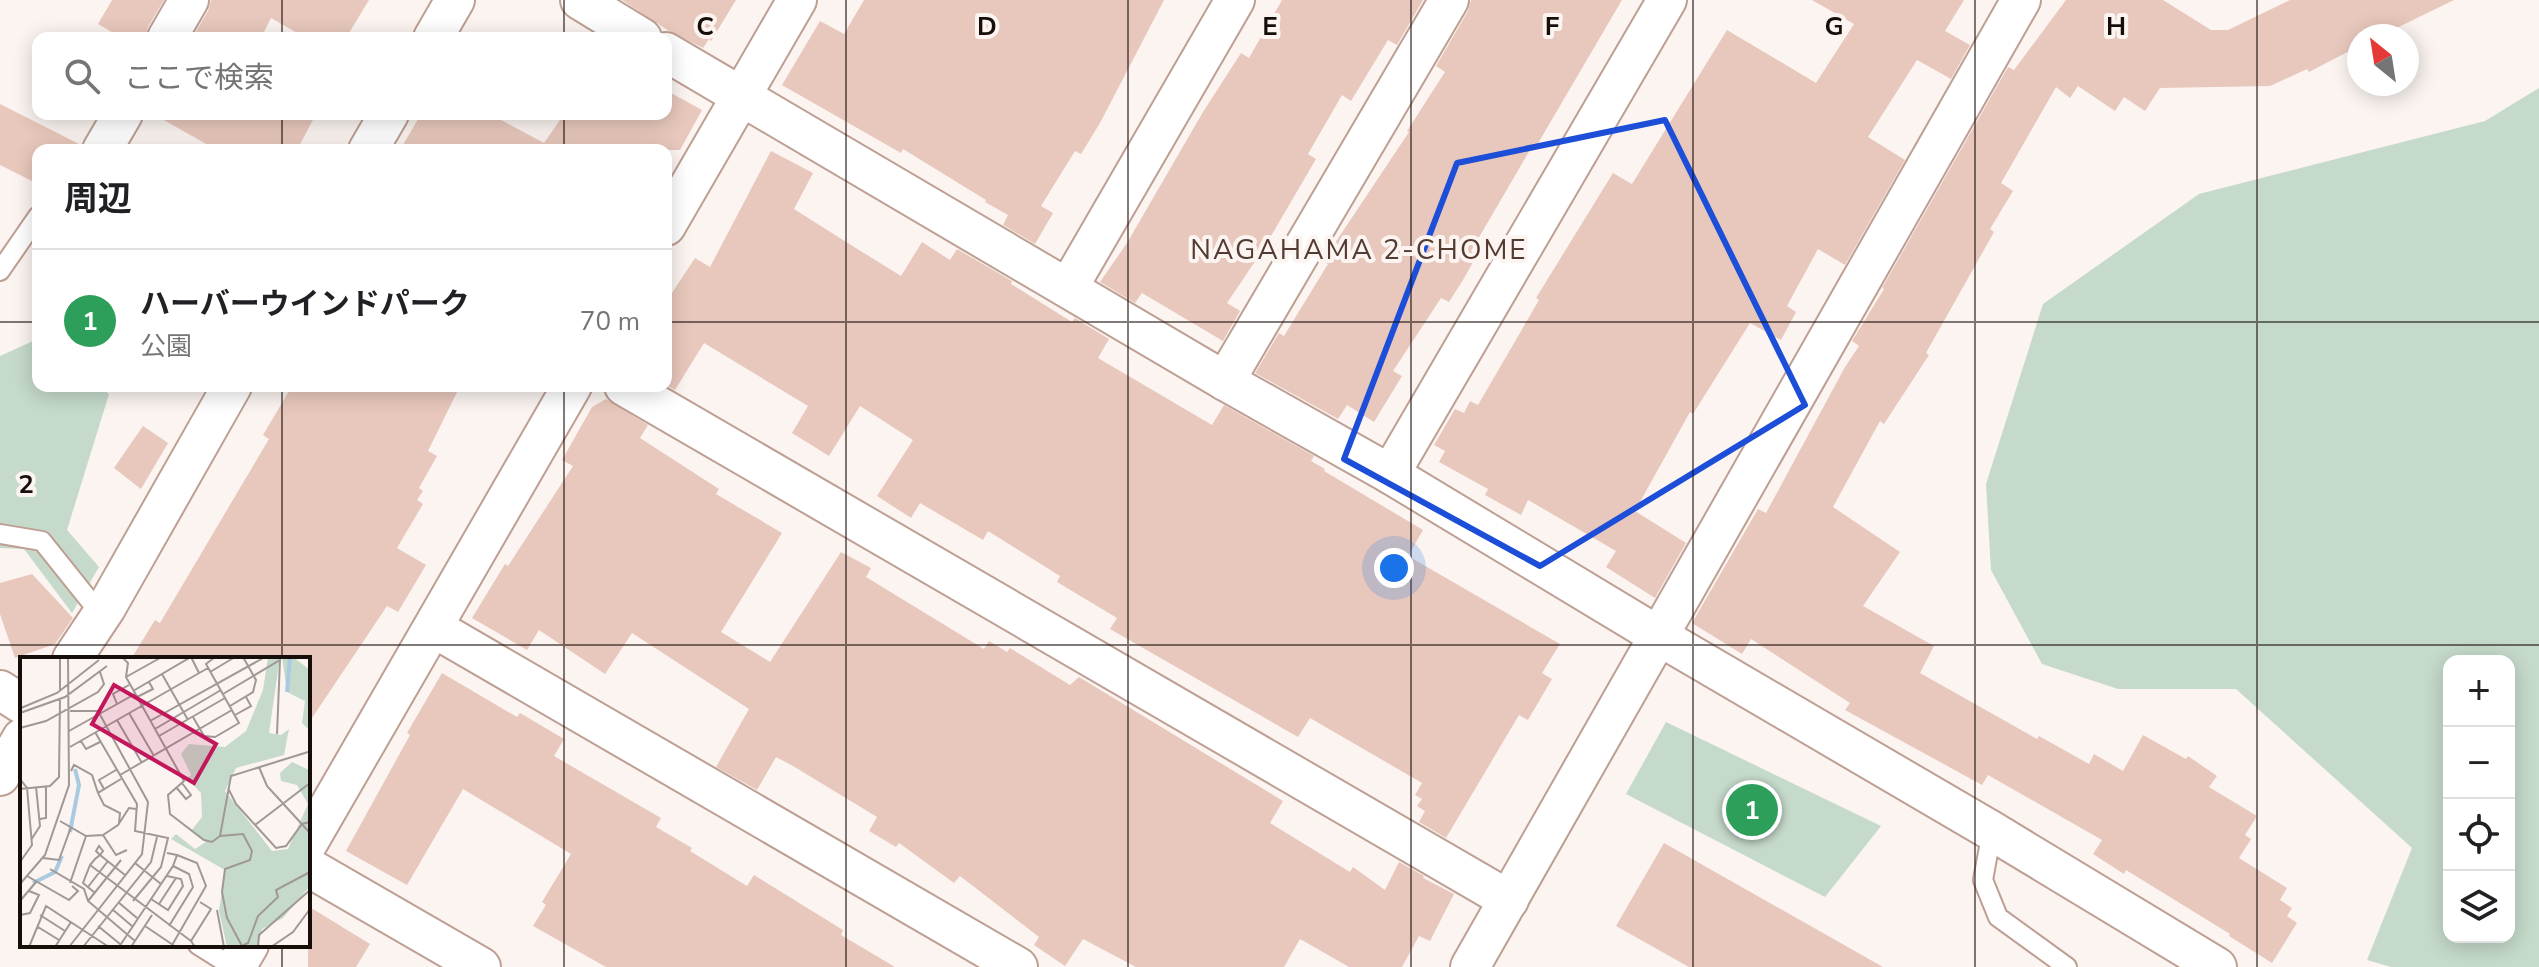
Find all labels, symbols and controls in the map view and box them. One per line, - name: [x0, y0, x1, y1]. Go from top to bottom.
- text: C: [696, 9, 714, 44]
- text: D: [977, 9, 997, 44]
- text: E: [1262, 9, 1278, 44]
- text: F: [1545, 9, 1559, 44]
- text: G: [1824, 9, 1844, 44]
- text: H: [2106, 9, 2126, 44]
- north arrow: [2347, 24, 2419, 96]
- search box: [32, 32, 672, 120]
- icon: search: [60, 54, 104, 98]
- text: ここで検索: [124, 58, 274, 99]
- text: 周辺: [64, 176, 132, 222]
- district label: NAGAHAMA 2-CHOME: [1190, 231, 1528, 269]
- text: ハーバーウインドパーク: [140, 284, 470, 325]
- text: 1: [82, 304, 98, 339]
- text: 70 m: [580, 304, 640, 339]
- text: 公園: [140, 329, 192, 364]
- text: 2: [18, 467, 34, 502]
- your location: [1374, 548, 1414, 588]
- map controls: [2443, 655, 2515, 943]
- button: +: [2443, 655, 2515, 727]
- inset map: [20, 657, 310, 947]
- button: −: [2443, 727, 2515, 799]
- pin: 1: [1726, 780, 1778, 840]
- button: locate: [2443, 799, 2515, 871]
- button: layers: [2443, 871, 2515, 943]

